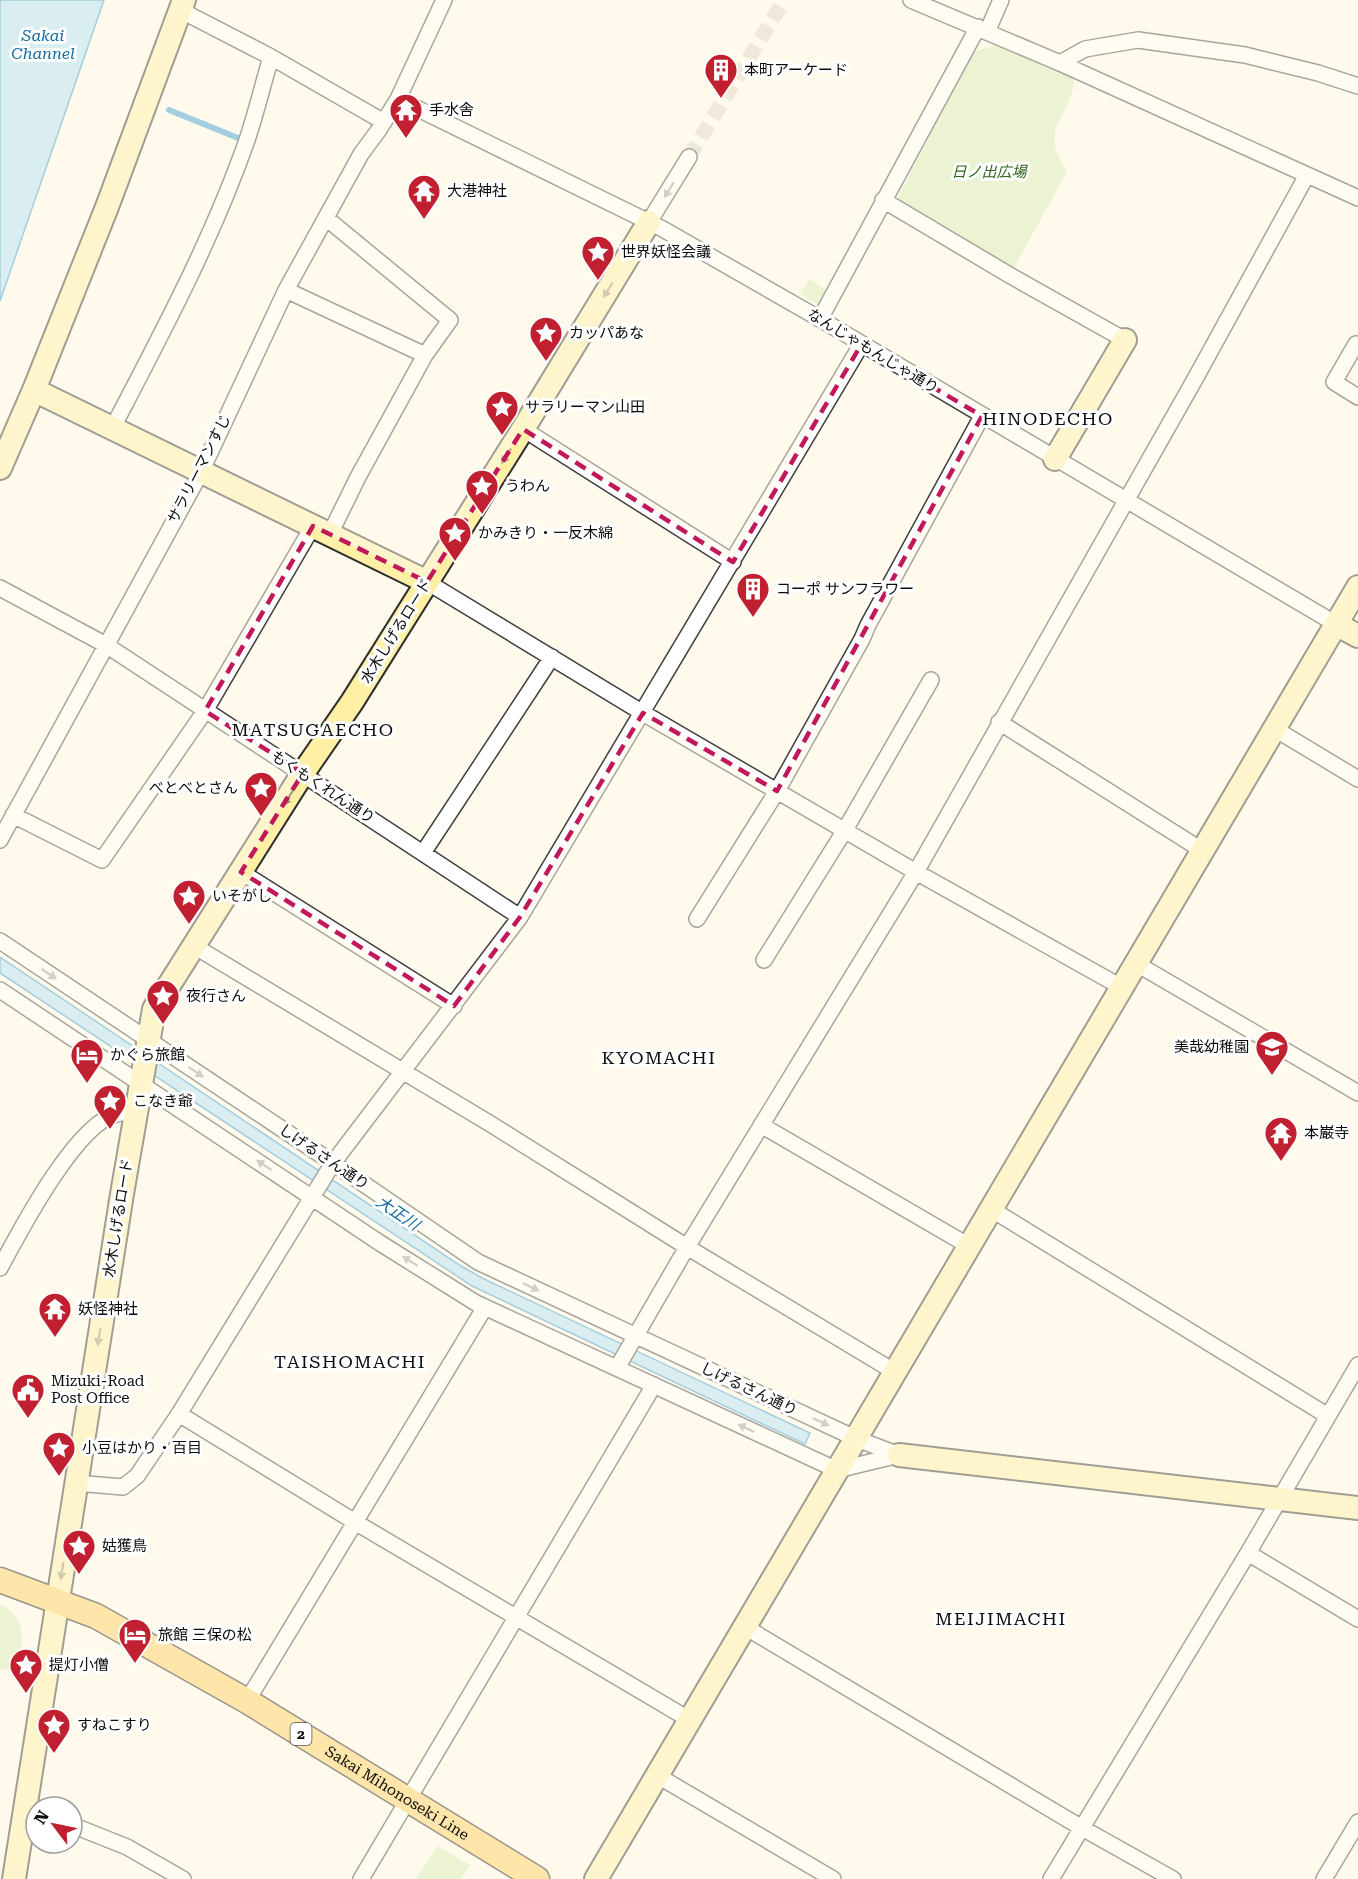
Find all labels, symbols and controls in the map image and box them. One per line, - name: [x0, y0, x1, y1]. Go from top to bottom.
- water label: Sakai Channel: [11, 26, 75, 63]
- building icon: 本町アーケード: [703, 52, 739, 99]
- place label: 本町アーケード: [744, 61, 848, 79]
- temple icon: 手水舎: [388, 92, 424, 139]
- place label: 手水舎: [429, 101, 474, 119]
- park label: 日ノ出広場: [951, 163, 1028, 181]
- temple icon: 大港神社: [406, 173, 442, 220]
- place label: 大港神社: [447, 182, 507, 200]
- one-way arrow: [664, 182, 675, 198]
- place icon: 世界妖怪会議: [580, 234, 616, 281]
- place label: 世界妖怪会議: [621, 243, 711, 261]
- one-way arrow: [602, 282, 613, 298]
- street label: なんじゃもんじゃ通り: [804, 305, 942, 397]
- place icon: カッパあな: [528, 315, 564, 362]
- place label: カッパあな: [569, 324, 644, 342]
- place icon: サラリーマン山田: [484, 389, 520, 436]
- place label: サラリーマン山田: [525, 398, 645, 416]
- district label: HINODECHO: [982, 408, 1114, 429]
- street label: サラリーマンすじ: [164, 411, 234, 527]
- one-way arrow: [500, 448, 512, 464]
- place icon: うわん: [464, 468, 500, 515]
- place label: うわん: [505, 477, 550, 495]
- place icon: かみきり・一反木綿: [437, 515, 473, 562]
- place label: かみきり・一反木綿: [478, 524, 613, 542]
- building icon: コーポ サンフラワー: [735, 571, 771, 618]
- street label: 水木しげるロード: [357, 575, 435, 687]
- place label: コーポ サンフラワー: [776, 580, 914, 598]
- district label: MATSUGAECHO: [231, 719, 395, 740]
- street label: もくもくれん通り: [268, 747, 378, 827]
- place icon: べとべとさん: [243, 770, 279, 817]
- place label: べとべとさん: [149, 779, 238, 797]
- one-way arrow: [283, 790, 294, 806]
- place icon: いそがし: [171, 878, 207, 925]
- place label: いそがし: [212, 887, 272, 905]
- one-way arrow: [40, 968, 57, 979]
- place icon: 夜行さん: [145, 978, 181, 1025]
- place label: 夜行さん: [186, 987, 246, 1005]
- school or university icon: 美哉幼稚園: [1254, 1029, 1290, 1076]
- hotel icon: かぐら旅館: [69, 1037, 105, 1084]
- place label: 美哉幼稚園: [1174, 1038, 1249, 1056]
- place label: かぐら旅館: [110, 1046, 185, 1064]
- district label: KYOMACHI: [602, 1047, 717, 1068]
- one-way arrow: [188, 1066, 204, 1077]
- place icon: こなき爺: [92, 1083, 128, 1130]
- place label: こなき爺: [133, 1092, 193, 1110]
- temple icon: 本巌寺: [1263, 1115, 1299, 1162]
- street label: しげるさん通り: [275, 1120, 373, 1194]
- place label: 本巌寺: [1304, 1124, 1349, 1142]
- street label: 水木しげるロード: [100, 1157, 136, 1279]
- one-way arrow: [255, 1159, 272, 1170]
- water label: 大正川: [373, 1192, 425, 1235]
- one-way arrow: [402, 1256, 418, 1267]
- one-way arrow: [522, 1282, 539, 1291]
- temple icon: 妖怪神社: [37, 1291, 73, 1338]
- place label: 妖怪神社: [78, 1300, 138, 1318]
- one-way arrow: [95, 1327, 104, 1346]
- district label: TAISHOMACHI: [274, 1351, 426, 1372]
- street label: しげるさん通り: [698, 1359, 800, 1419]
- public building icon: Mizuki-Road Post Office: [10, 1372, 46, 1419]
- place label: Mizuki-Road Post Office: [51, 1372, 145, 1407]
- one-way arrow: [812, 1418, 830, 1428]
- one-way arrow: [737, 1422, 755, 1432]
- place icon: 小豆はかり・百目: [41, 1430, 77, 1477]
- place label: 小豆はかり・百目: [82, 1439, 202, 1457]
- place icon: 姑獲鳥: [61, 1528, 97, 1575]
- place label: 姑獲鳥: [102, 1537, 147, 1555]
- one-way arrow: [58, 1561, 67, 1580]
- district label: MEIJIMACHI: [935, 1608, 1067, 1629]
- hotel icon: 旅館 三保の松: [117, 1617, 153, 1664]
- place label: 旅館 三保の松: [158, 1626, 252, 1644]
- place icon: 提灯小僧: [8, 1647, 44, 1694]
- place label: 提灯小僧: [49, 1656, 109, 1674]
- place icon: すねこすり: [36, 1707, 72, 1754]
- place label: すねこすり: [77, 1716, 152, 1734]
- road number: 2: [290, 1723, 312, 1745]
- street label: Sakai Mihonoseki Line: [322, 1742, 472, 1844]
- north arrow: [24, 1795, 84, 1855]
- text: N: [30, 1807, 53, 1828]

